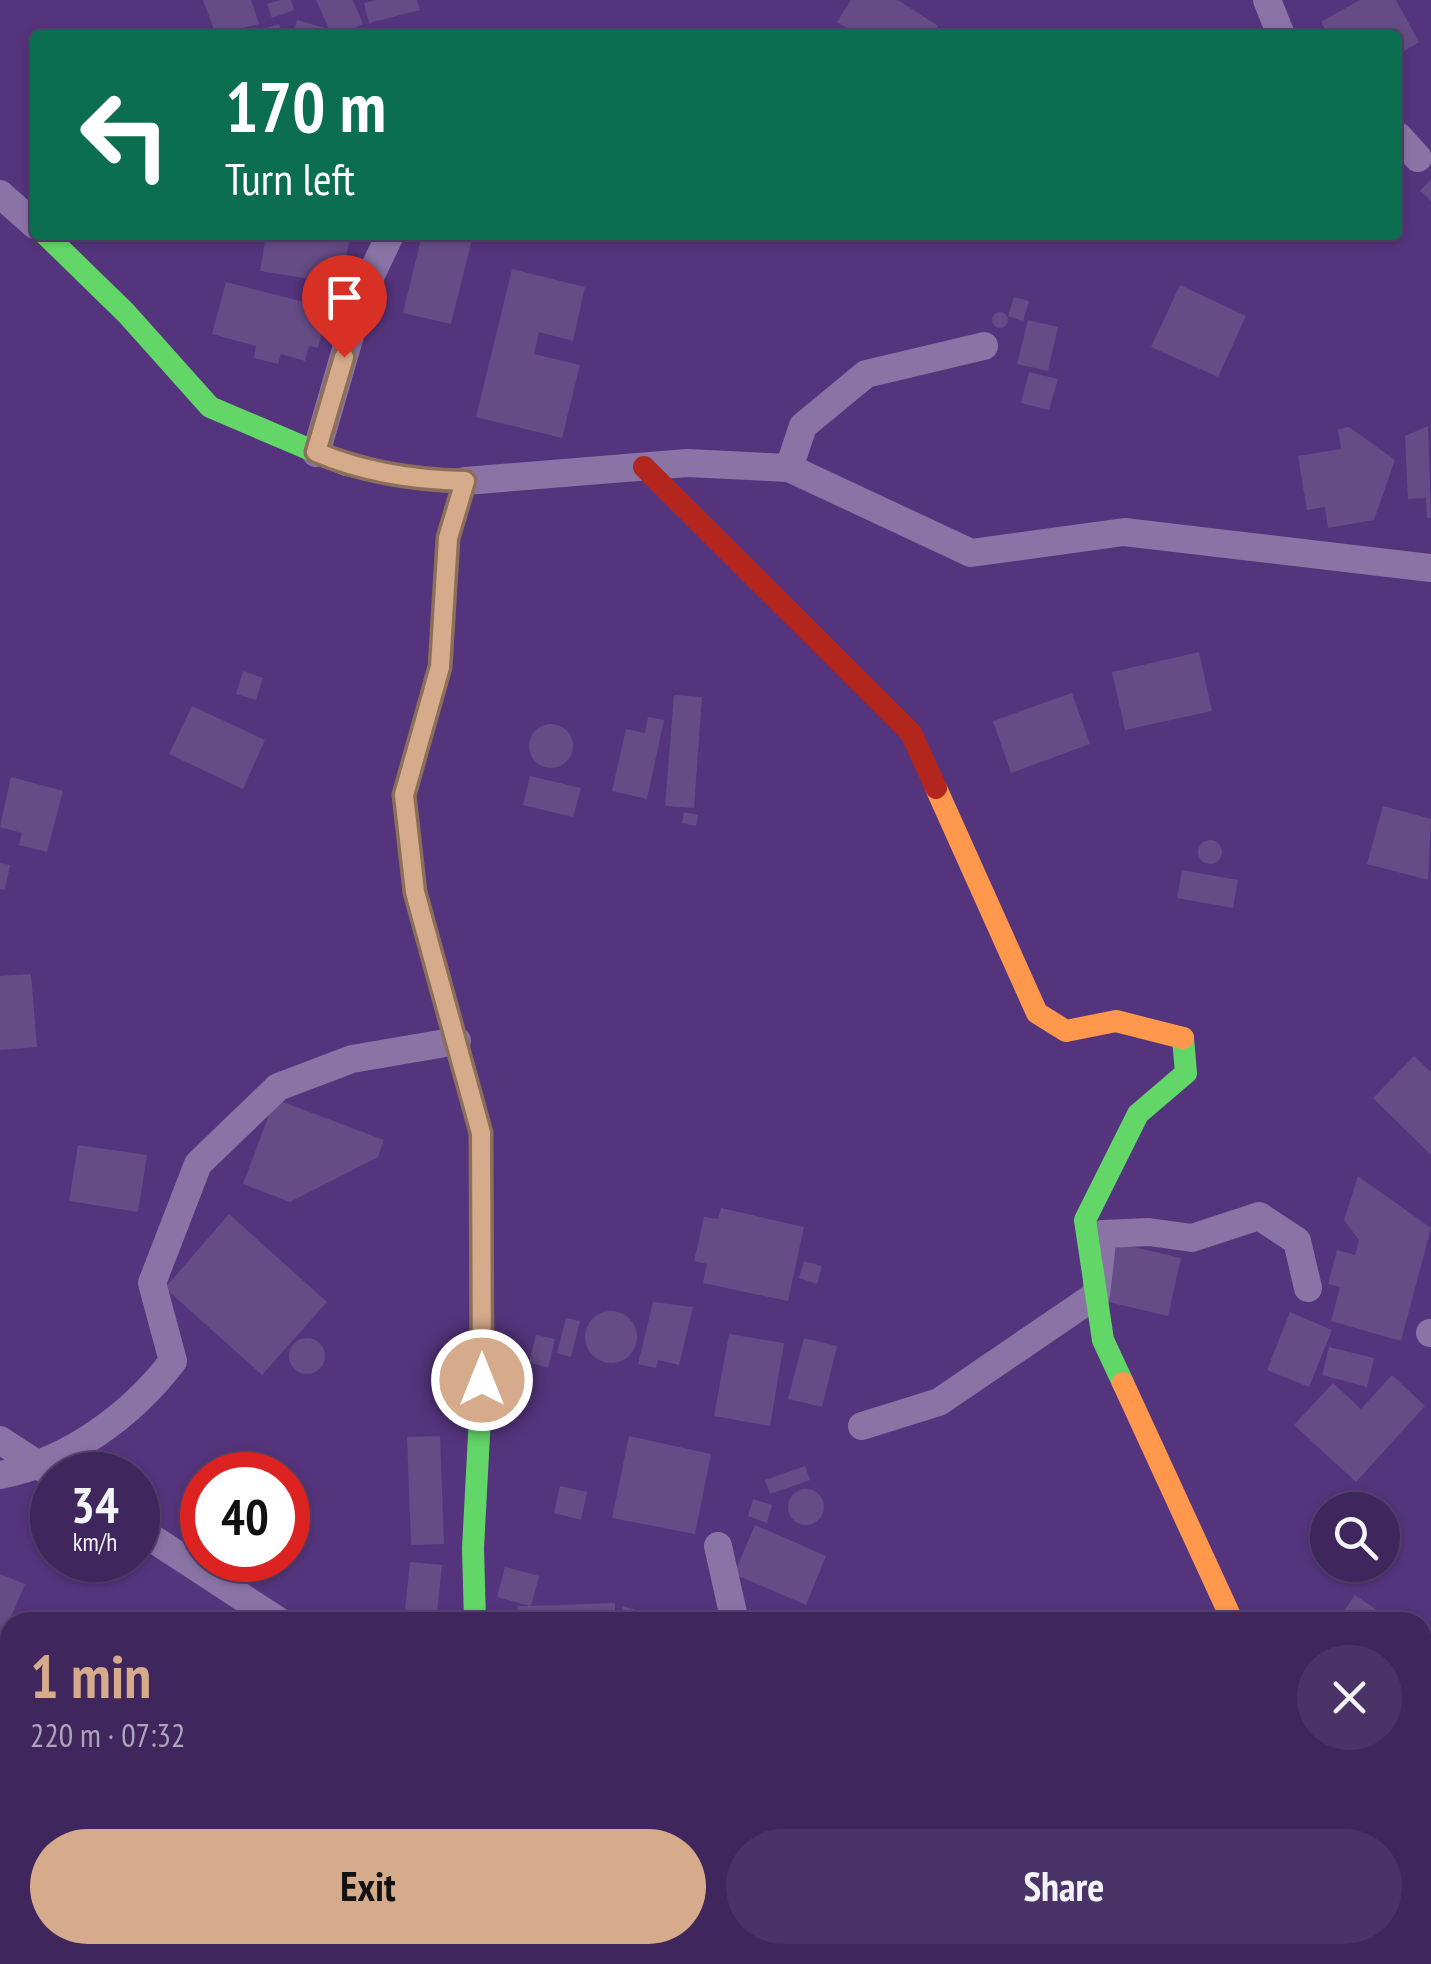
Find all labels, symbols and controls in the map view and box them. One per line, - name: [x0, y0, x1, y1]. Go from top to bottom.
- text: 170 m: [225, 61, 386, 151]
- icon: left: [60, 70, 190, 200]
- text: Turn left: [225, 149, 355, 207]
- pin: [302, 255, 387, 358]
- icon: arrive: [317, 270, 372, 325]
- position arrow: [430, 1328, 534, 1432]
- speed limit sign: 40: [180, 1452, 310, 1582]
- text: 34: [71, 1472, 119, 1537]
- map controls: [1310, 1492, 1400, 1582]
- button: search: [1310, 1492, 1400, 1582]
- text: km/h: [73, 1526, 117, 1558]
- text: 1 min: [30, 1637, 151, 1715]
- button: close: [1297, 1645, 1402, 1750]
- text: 220 m · 07:32: [30, 1714, 185, 1756]
- button: Exit: [30, 1829, 706, 1944]
- button: Share: [726, 1829, 1402, 1944]

